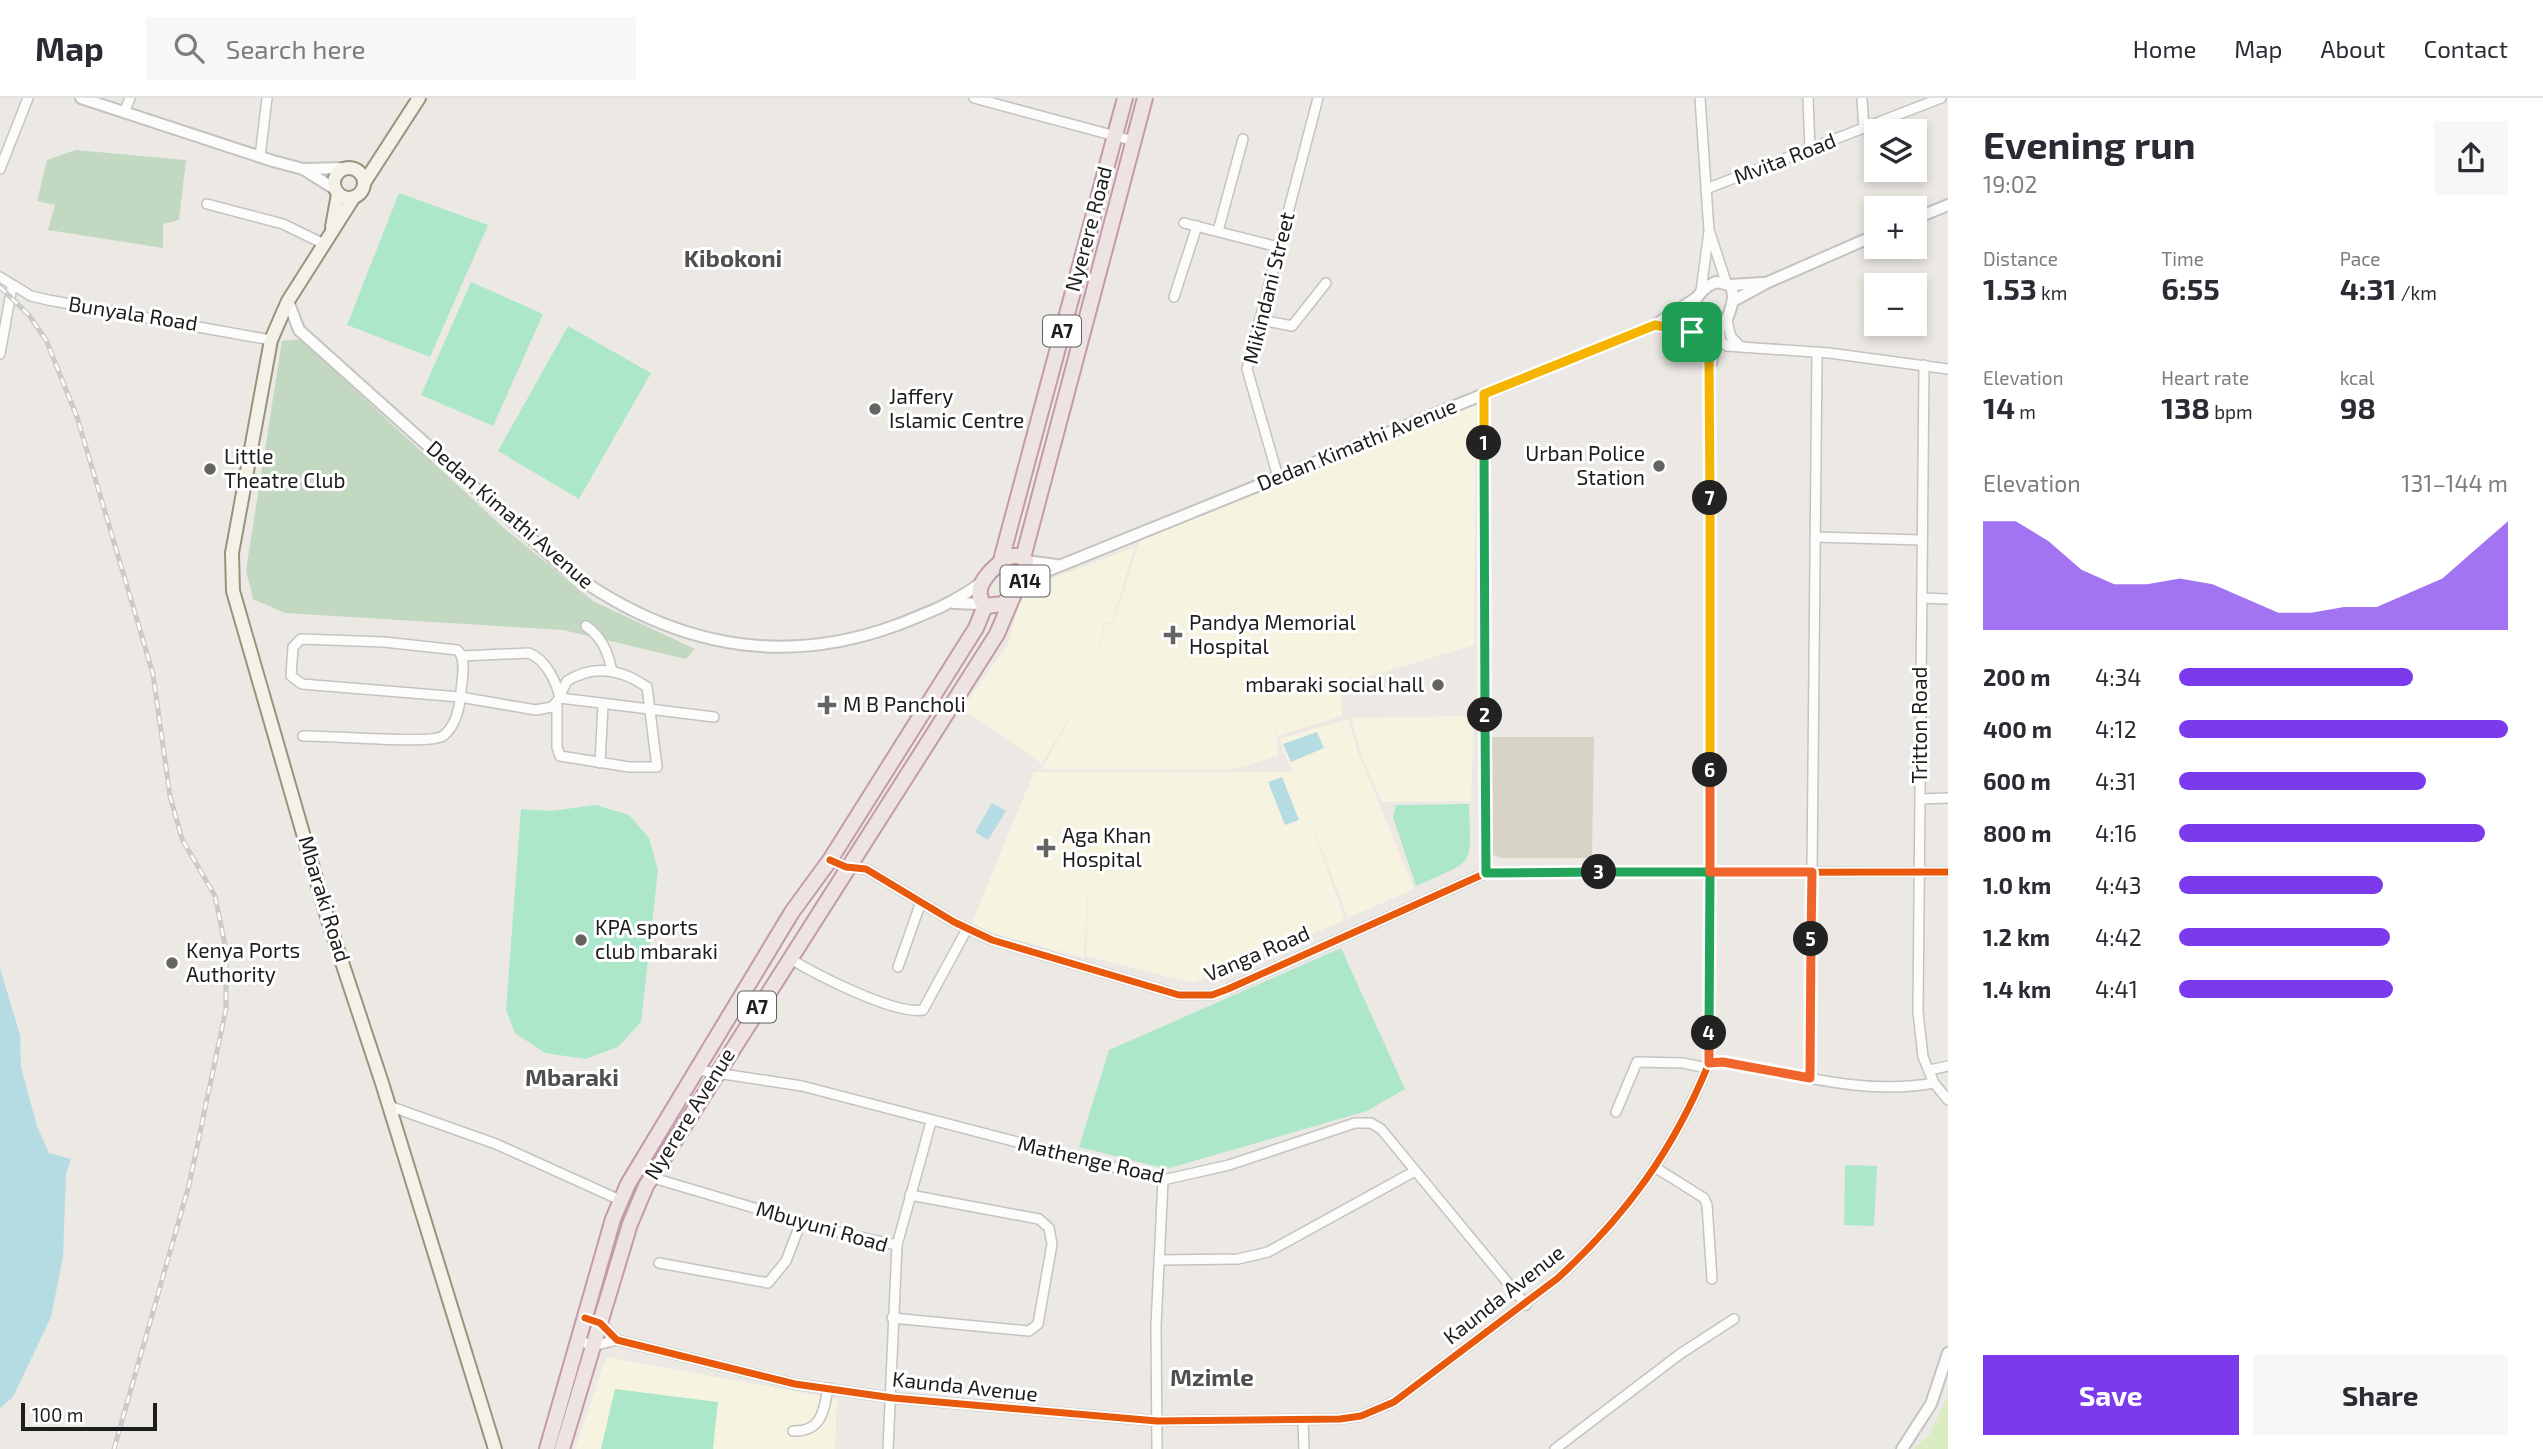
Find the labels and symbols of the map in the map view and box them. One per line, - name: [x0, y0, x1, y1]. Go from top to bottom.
- street label: Mvita Road: [1730, 127, 1839, 189]
- street label: Nyerere Road: [1059, 163, 1116, 294]
- street label: Mikindani Street: [1237, 209, 1299, 366]
- district label: Kibokoni: [684, 243, 782, 272]
- street label: Bunyala Road: [67, 290, 200, 335]
- pin: [1662, 302, 1722, 362]
- road number: A7: [1043, 316, 1081, 346]
- place label: Jaffery Islamic Centre: [889, 383, 1024, 432]
- street label: Dedan Kimathi Avenue: [1253, 392, 1460, 495]
- marker: Jaffery Islamic Centre: [867, 401, 883, 417]
- pin: 1: [1466, 426, 1502, 460]
- street label: Dedan Kimathi Avenue: [422, 435, 600, 593]
- place label: Urban Police Station: [1525, 440, 1645, 489]
- place label: Little Theatre Club: [224, 443, 345, 492]
- marker: Urban Police Station: [1651, 458, 1667, 474]
- marker: Little Theatre Club: [202, 461, 218, 477]
- pin: 7: [1692, 480, 1728, 516]
- road number: A14: [1000, 566, 1050, 596]
- place label: Pandya Memorial Hospital: [1189, 609, 1356, 658]
- marker: Pandya Memorial Hospital: [1163, 625, 1183, 645]
- street label: Tritton Road: [1906, 666, 1931, 784]
- place label: mbaraki social hall: [1245, 671, 1425, 696]
- marker: mbaraki social hall: [1430, 677, 1446, 693]
- place label: M B Pancholi: [843, 691, 966, 716]
- marker: M B Pancholi: [817, 695, 837, 715]
- pin: 2: [1468, 698, 1502, 732]
- pin: 6: [1692, 752, 1728, 788]
- place label: Aga Khan Hospital: [1062, 822, 1151, 871]
- street label: Mbaraki Road: [294, 832, 357, 965]
- marker: Aga Khan Hospital: [1036, 838, 1056, 858]
- pin: 3: [1582, 854, 1616, 890]
- place label: KPA sports club mbaraki: [595, 914, 718, 963]
- street label: Vanga Road: [1200, 919, 1313, 986]
- pin: 5: [1794, 922, 1828, 956]
- marker: KPA sports club mbaraki: [573, 932, 589, 948]
- place label: Kenya Ports Authority: [186, 937, 300, 986]
- marker: Kenya Ports Authority: [164, 955, 180, 971]
- road number: A7: [738, 992, 776, 1023]
- pin: 4: [1692, 1016, 1726, 1051]
- street label: Nyerere Avenue: [638, 1043, 739, 1184]
- district label: Mbaraki: [525, 1062, 619, 1091]
- street label: Mathenge Road: [1016, 1130, 1167, 1188]
- street label: Mbuyuni Road: [754, 1195, 891, 1256]
- street label: Kaunda Avenue: [1438, 1239, 1568, 1349]
- district label: Mzimle: [1170, 1362, 1254, 1391]
- street label: Kaunda Avenue: [891, 1365, 1039, 1406]
- scale bar: [21, 1400, 158, 1432]

